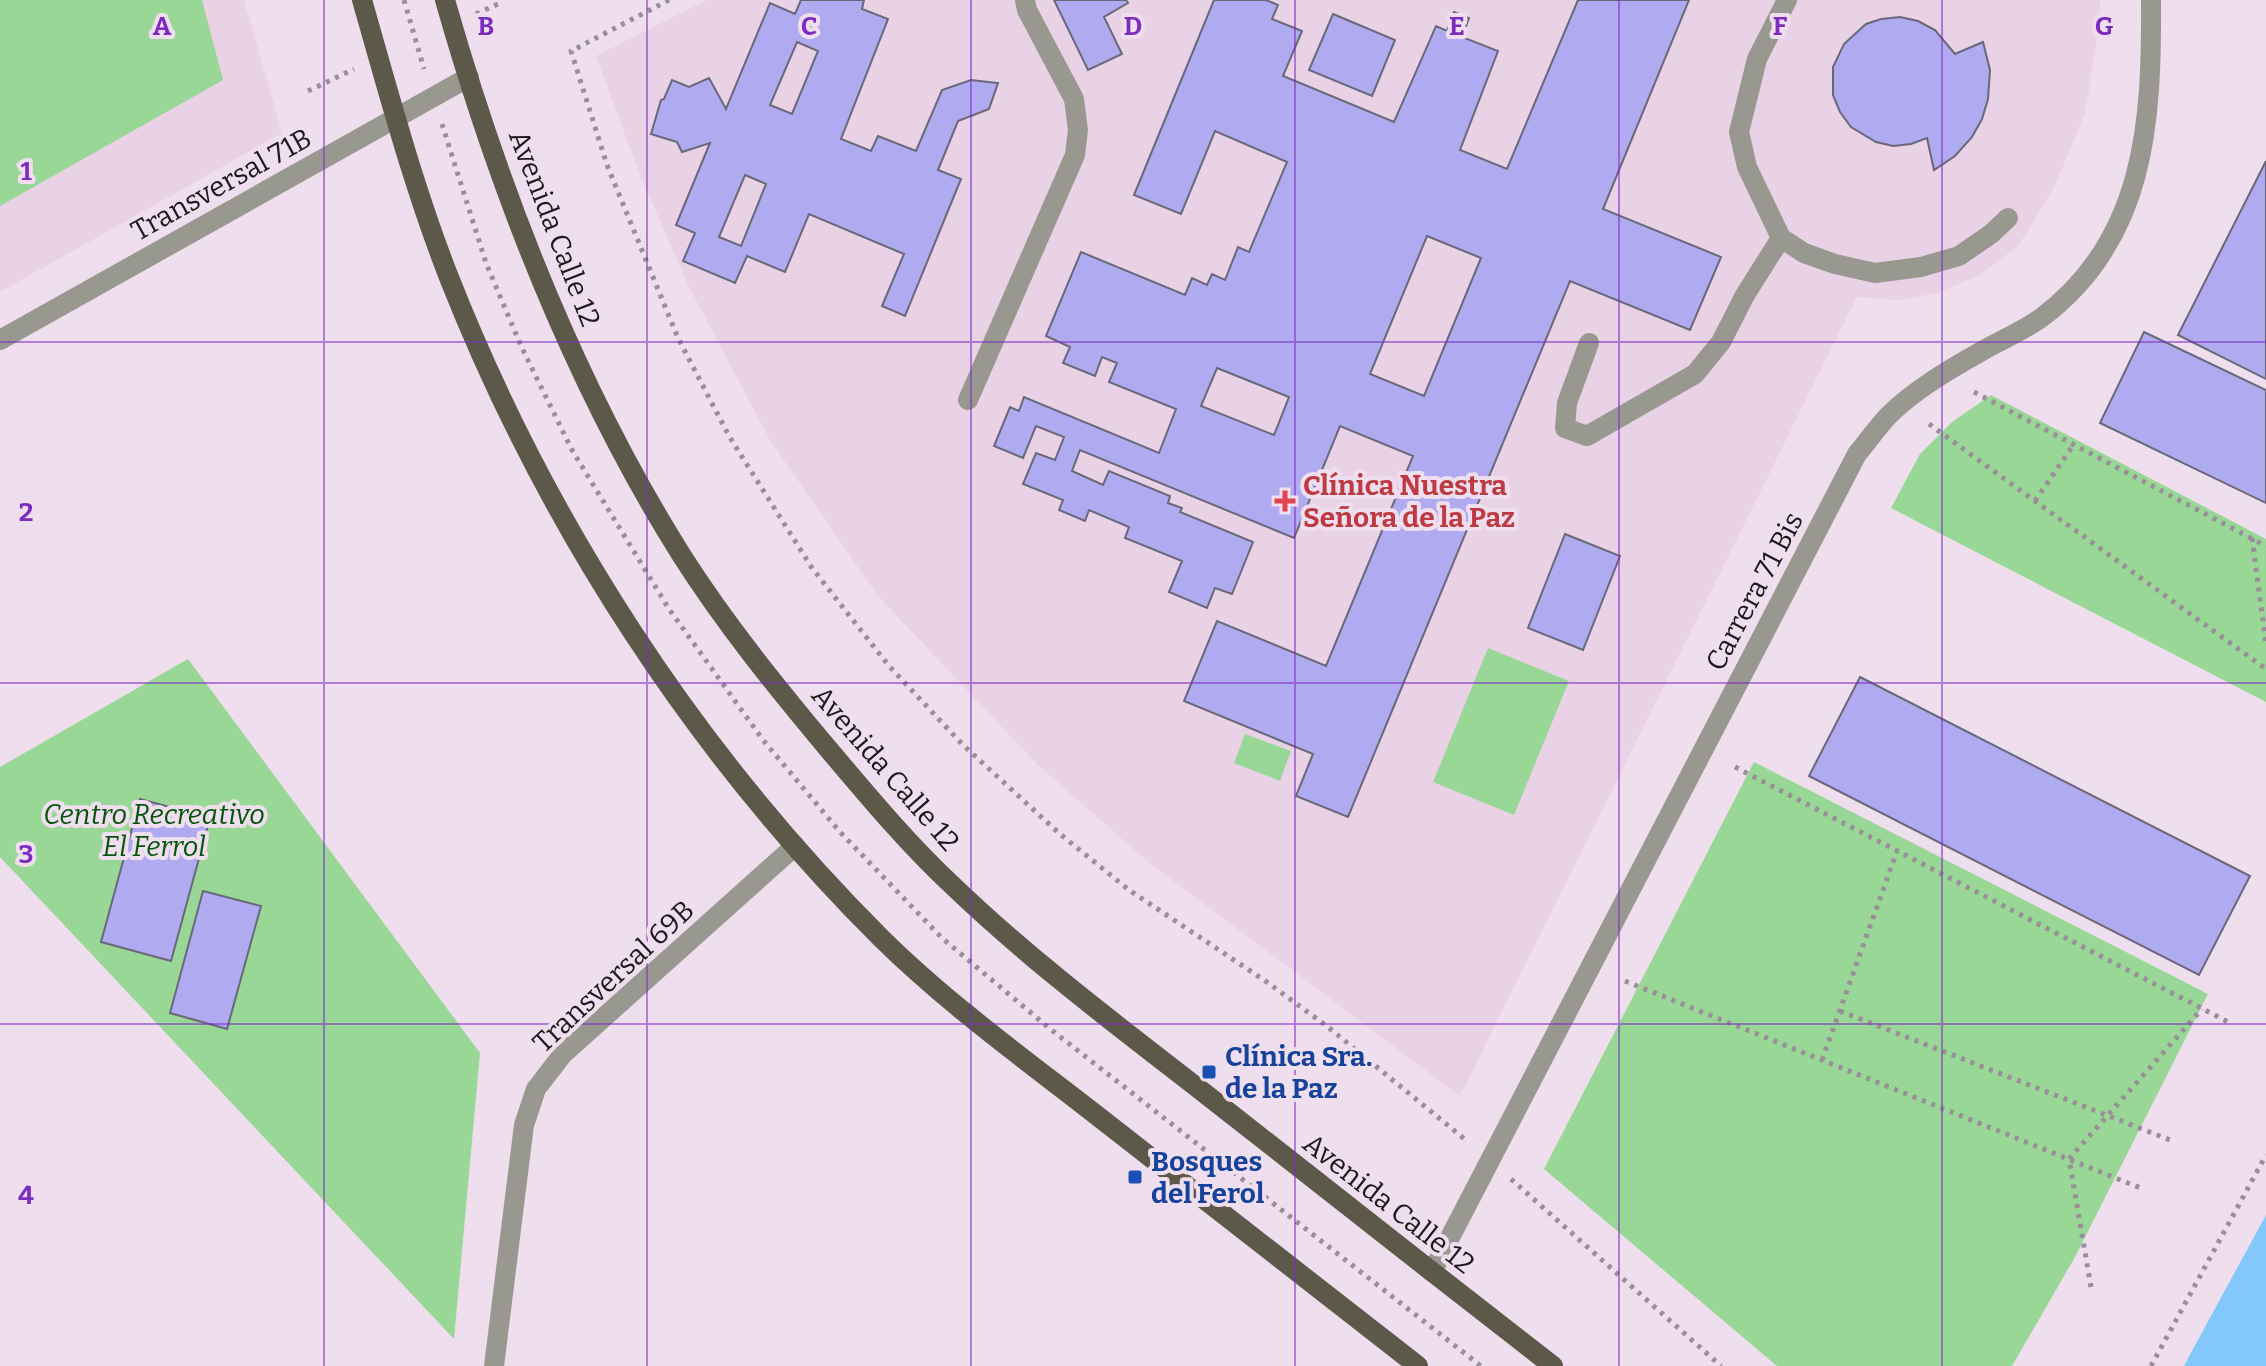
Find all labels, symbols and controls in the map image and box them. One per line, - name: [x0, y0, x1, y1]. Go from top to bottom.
- text: A: [153, 11, 172, 42]
- text: B: [478, 11, 494, 42]
- text: C: [801, 11, 817, 42]
- text: D: [1124, 11, 1142, 42]
- text: E: [1449, 11, 1465, 42]
- text: F: [1773, 11, 1788, 42]
- text: G: [2095, 11, 2114, 42]
- street label: Transversal 71B: [125, 121, 317, 248]
- street label: Avenida Calle 12: [502, 125, 607, 331]
- text: 1: [20, 156, 32, 187]
- place label: Clínica Nuestra Señora de la Paz: [1303, 469, 1515, 534]
- marker: Clínica Nuestra Señora de la Paz: [1274, 490, 1296, 512]
- text: 2: [19, 497, 33, 528]
- street label: Carrera 71 Bis: [1699, 506, 1810, 676]
- street label: Avenida Calle 12: [805, 679, 966, 858]
- park label: Centro Recreativo El Ferrol: [43, 798, 265, 863]
- text: 3: [19, 839, 33, 870]
- street label: Transversal 69B: [526, 893, 701, 1059]
- place label: Clínica Sra. de la Paz: [1225, 1040, 1373, 1105]
- marker: Clínica Sra. de la Paz: [1200, 1063, 1218, 1081]
- street label: Avenida Calle 12: [1297, 1126, 1481, 1280]
- place label: Bosques del Ferol: [1151, 1145, 1265, 1210]
- marker: Bosques del Ferol: [1126, 1168, 1144, 1186]
- text: 4: [18, 1180, 34, 1211]

